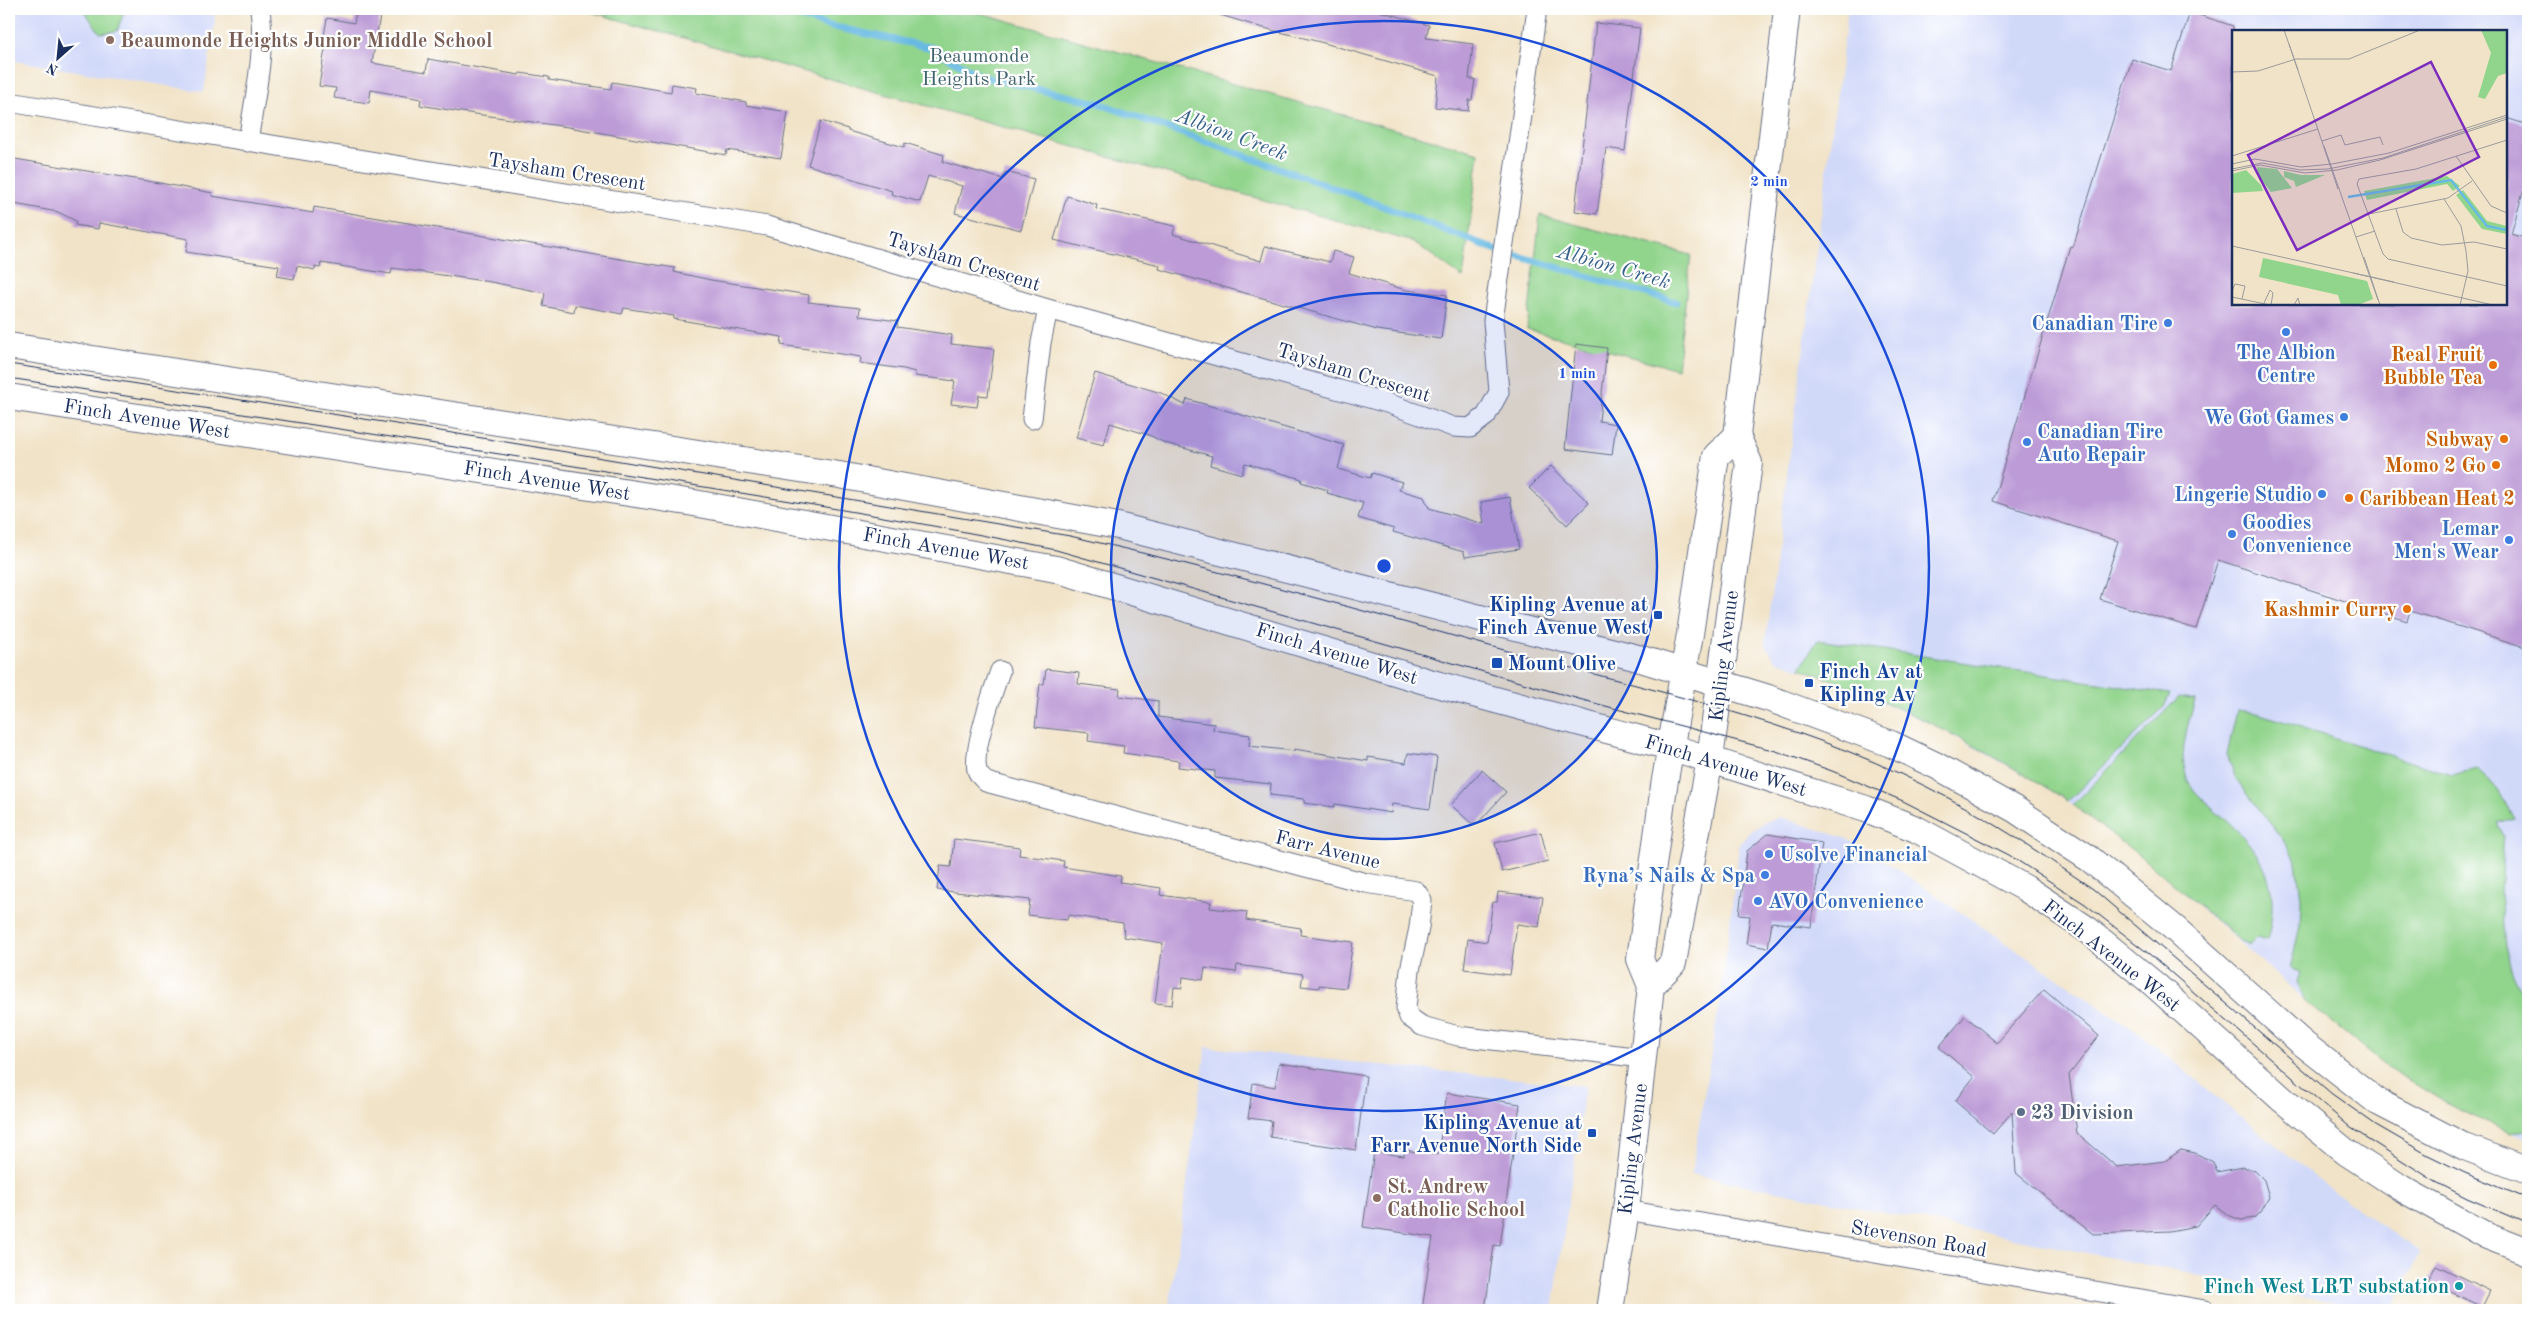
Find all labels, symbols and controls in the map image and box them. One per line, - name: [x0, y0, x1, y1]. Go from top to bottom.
- inset map: [2232, 30, 2507, 305]
- north arrow: [32, 32, 82, 82]
- place label: Beaumonde Heights Junior Middle School: [120, 32, 492, 52]
- marker: Beaumonde Heights Junior Middle School: [104, 34, 116, 46]
- park label: Beaumonde Heights Park: [922, 47, 1036, 90]
- text: N: [44, 60, 60, 77]
- water label: Albion Creek: [1172, 105, 1290, 165]
- street label: Taysham Crescent: [486, 151, 647, 195]
- text: 2 min: [1750, 175, 1788, 190]
- street label: Taysham Crescent: [884, 230, 1043, 296]
- water label: Albion Creek: [1554, 241, 1673, 294]
- place label: Canadian Tire: [2031, 315, 2158, 335]
- marker: Canadian Tire: [2162, 317, 2174, 329]
- marker: The Albion Centre: [2280, 326, 2292, 338]
- street label: Taysham Crescent: [1274, 341, 1433, 407]
- place label: The Albion Centre: [2236, 344, 2336, 387]
- place label: Real Fruit Bubble Tea: [2383, 346, 2483, 389]
- marker: Real Fruit Bubble Tea: [2487, 359, 2499, 371]
- text: 1 min: [1558, 367, 1596, 382]
- street label: Finch Avenue West: [62, 397, 231, 443]
- place label: We Got Games: [2203, 409, 2334, 429]
- marker: We Got Games: [2338, 411, 2350, 423]
- place label: Canadian Tire Auto Repair: [2037, 423, 2164, 466]
- place label: Subway: [2426, 431, 2494, 451]
- marker: Subway: [2498, 433, 2510, 445]
- marker: Canadian Tire Auto Repair: [2021, 436, 2033, 448]
- place label: Momo 2 Go: [2385, 457, 2486, 477]
- street label: Finch Avenue West: [462, 459, 631, 505]
- marker: Momo 2 Go: [2490, 459, 2502, 471]
- place label: Lingerie Studio: [2174, 486, 2312, 506]
- marker: Lingerie Studio: [2316, 488, 2328, 500]
- place label: Caribbean Heat 2: [2359, 490, 2515, 510]
- marker: Caribbean Heat 2: [2343, 492, 2355, 504]
- place label: Goodies Convenience: [2242, 514, 2352, 557]
- place label: Lemar Men's Wear: [2394, 520, 2499, 563]
- street label: Finch Avenue West: [861, 526, 1030, 574]
- marker: Goodies Convenience: [2226, 528, 2238, 540]
- marker: Lemar Men's Wear: [2503, 534, 2515, 546]
- centre of rings: [1375, 557, 1393, 575]
- street label: Kipling Avenue: [1707, 589, 1743, 723]
- place label: Kipling Avenue at Finch Avenue West: [1477, 596, 1648, 639]
- place label: Kashmir Curry: [2263, 601, 2397, 621]
- marker: Kashmir Curry: [2401, 603, 2413, 615]
- marker: Kipling Avenue at Finch Avenue West: [1652, 609, 1664, 621]
- street label: Finch Avenue West: [1253, 621, 1420, 689]
- place label: Mount Olive: [1508, 655, 1616, 675]
- marker: Mount Olive: [1490, 656, 1504, 670]
- place label: Finch Av at Kipling Av: [1819, 663, 1923, 706]
- marker: Finch Av at Kipling Av: [1803, 677, 1815, 689]
- street label: Finch Avenue West: [1642, 733, 1809, 801]
- street label: Farr Avenue: [1273, 828, 1382, 874]
- place label: Usolve Financial: [1779, 846, 1928, 866]
- marker: Usolve Financial: [1763, 848, 1775, 860]
- place label: Ryna’s Nails & Spa: [1582, 867, 1755, 887]
- marker: Ryna’s Nails & Spa: [1759, 869, 1771, 881]
- place label: AVO Convenience: [1768, 893, 1924, 913]
- marker: AVO Convenience: [1752, 895, 1764, 907]
- street label: Finch Avenue West: [2038, 897, 2183, 1016]
- street label: Kipling Avenue: [1616, 1082, 1652, 1216]
- place label: 23 Division: [2031, 1104, 2134, 1124]
- marker: 23 Division: [2015, 1106, 2027, 1118]
- place label: Kipling Avenue at Farr Avenue North Side: [1370, 1114, 1582, 1157]
- marker: Kipling Avenue at Farr Avenue North Side: [1586, 1127, 1598, 1139]
- place label: St. Andrew Catholic School: [1387, 1178, 1525, 1221]
- marker: St. Andrew Catholic School: [1371, 1192, 1383, 1204]
- street label: Stevenson Road: [1849, 1218, 1988, 1262]
- place label: Finch West LRT substation: [2203, 1278, 2449, 1298]
- marker: Finch West LRT substation: [2453, 1280, 2465, 1292]

